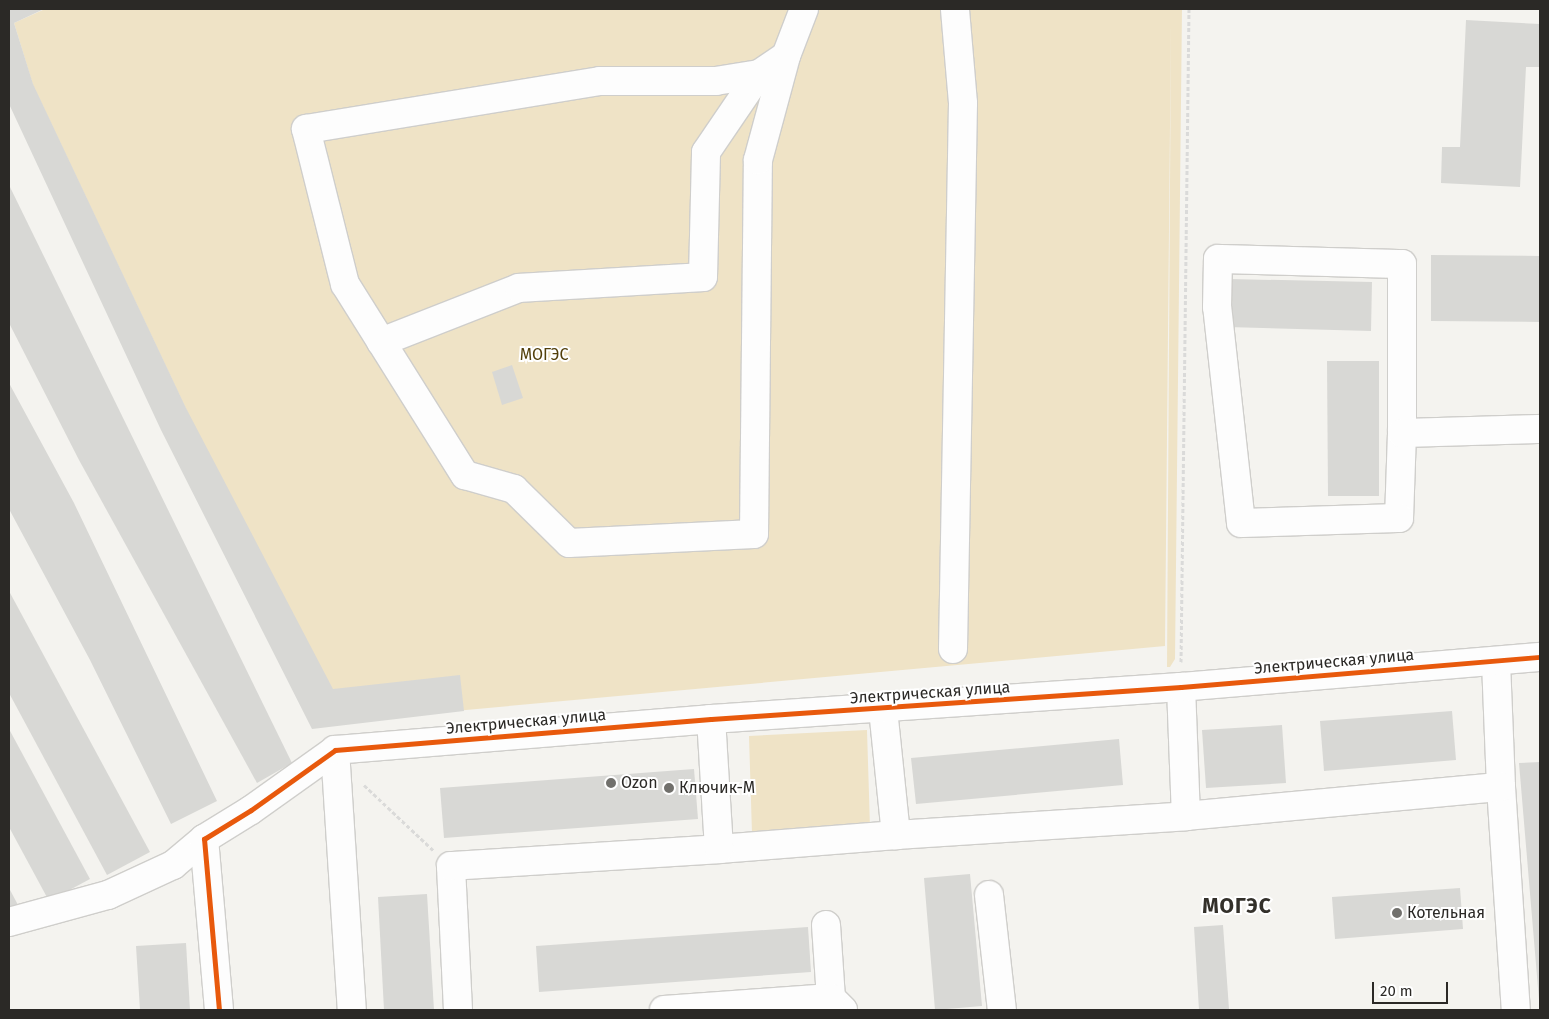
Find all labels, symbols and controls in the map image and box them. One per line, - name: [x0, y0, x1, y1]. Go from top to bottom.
- park label: МОГЭС: [520, 345, 568, 365]
- street label: Электрическая улица: [1253, 645, 1415, 679]
- street label: Электрическая улица: [849, 678, 1011, 708]
- street label: Электрическая улица: [445, 705, 607, 739]
- place label: Ozon: [621, 773, 658, 793]
- marker: Ozon: [605, 777, 617, 789]
- place label: Ключик-М: [679, 778, 755, 798]
- marker: Ключик-М: [663, 782, 675, 794]
- district label: МОГЭС: [1202, 893, 1272, 919]
- place label: Котельная: [1407, 903, 1485, 923]
- marker: Котельная: [1391, 907, 1403, 919]
- scale bar: [1374, 972, 1450, 1004]
- text: 20 m: [1380, 982, 1413, 1000]

